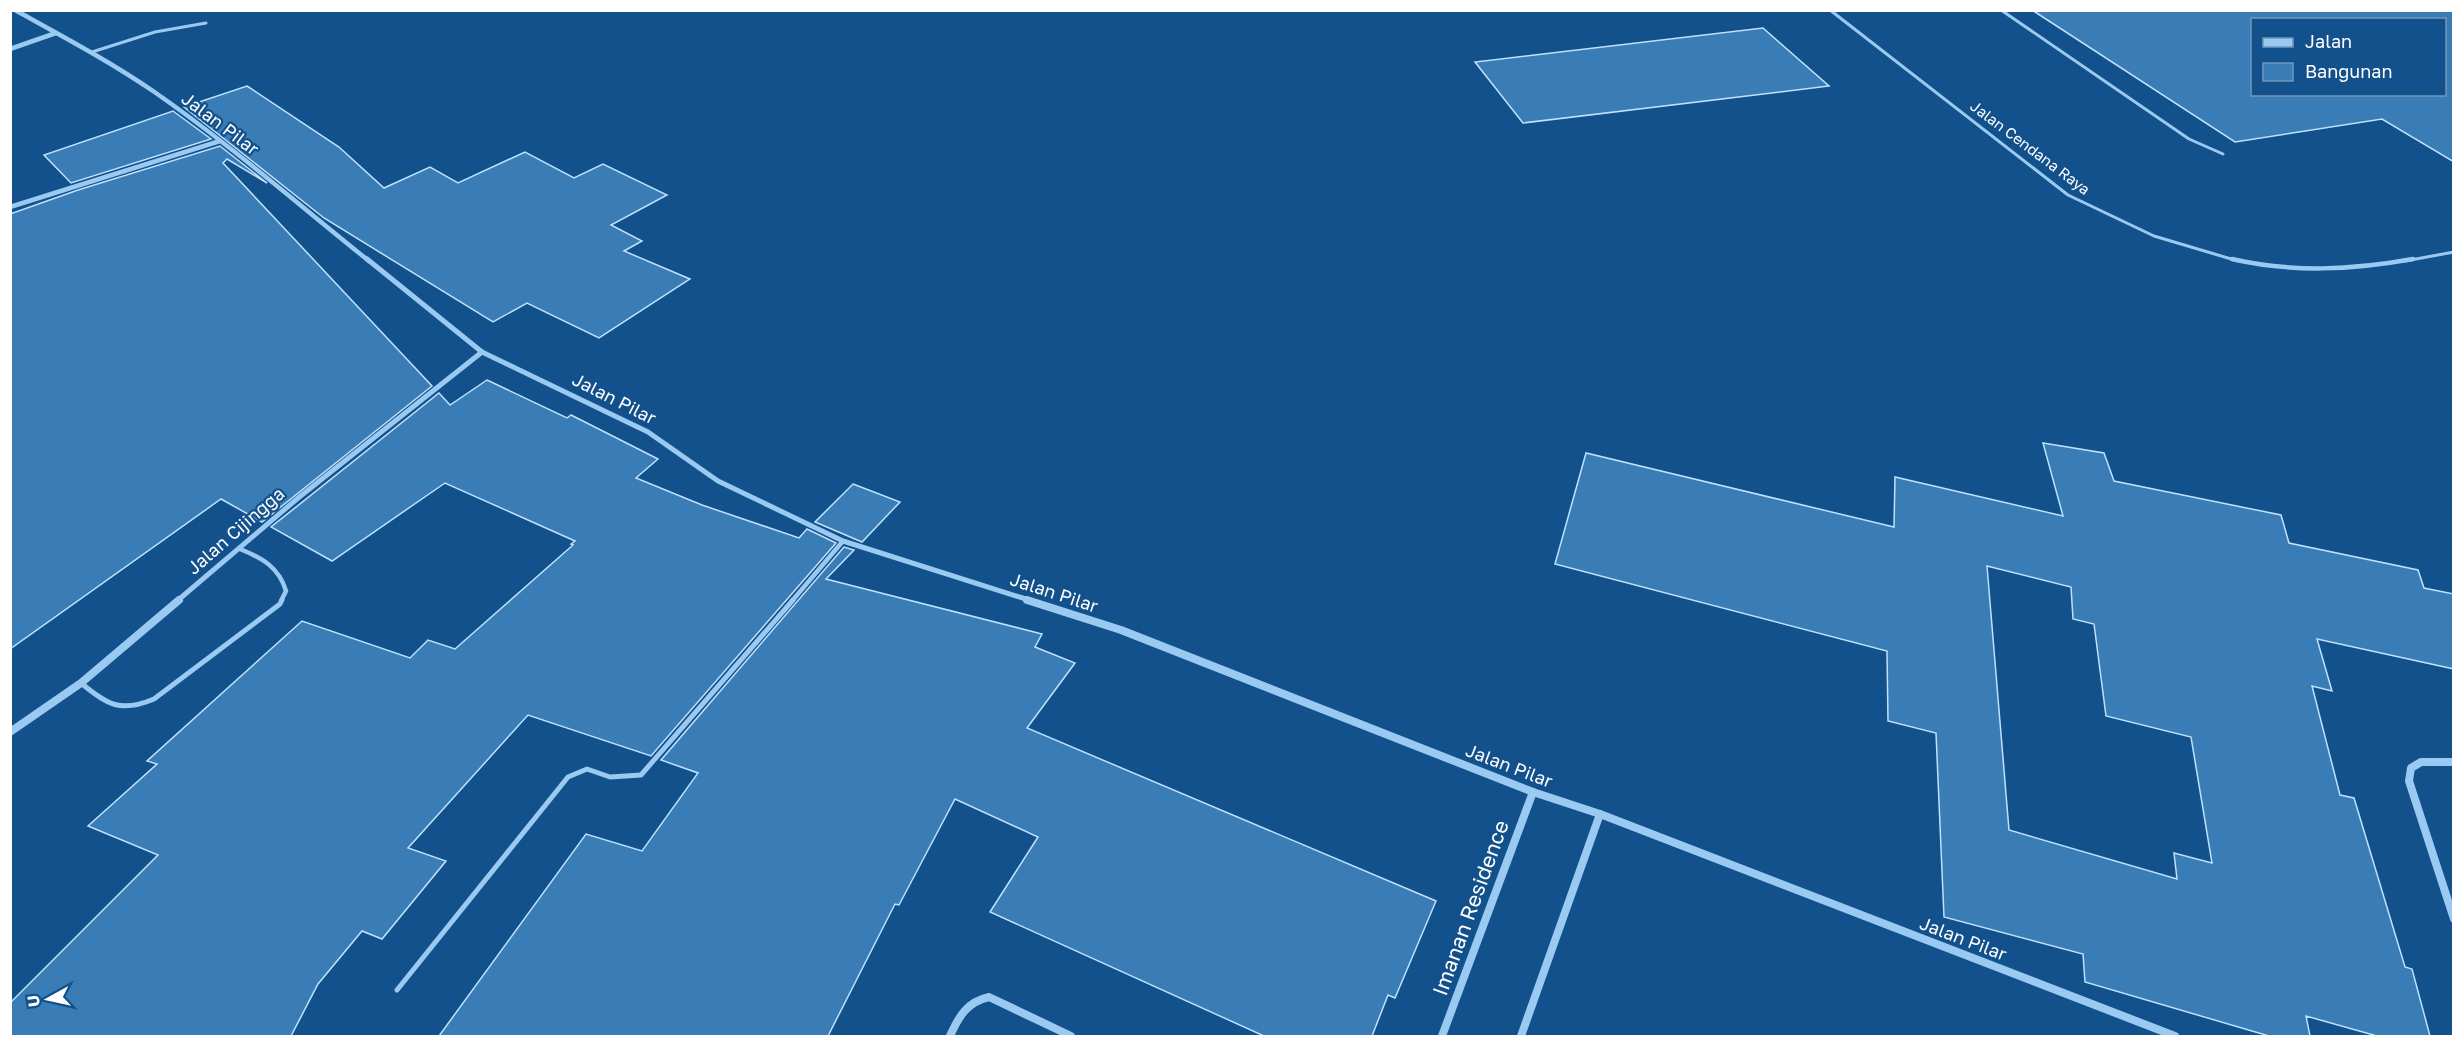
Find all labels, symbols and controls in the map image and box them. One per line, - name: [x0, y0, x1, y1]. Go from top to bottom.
- legend: [2251, 18, 2446, 96]
- text: Jalan: [2305, 30, 2352, 52]
- text: Bangunan: [2305, 60, 2393, 82]
- street label: Jalan Pilar: [178, 87, 264, 159]
- street label: Jalan Cendana Raya: [1967, 96, 2094, 198]
- street label: Jalan Pilar: [569, 368, 660, 429]
- street label: Jalan Cijingga: [182, 482, 289, 578]
- street label: Jalan Pilar: [1008, 567, 1101, 617]
- street label: Jalan Pilar: [1463, 738, 1556, 792]
- street label: Imanan Residence: [1426, 816, 1514, 999]
- street label: Jalan Pilar: [1917, 911, 2010, 965]
- north arrow: [18, 969, 78, 1029]
- text: U: [22, 994, 44, 1008]

